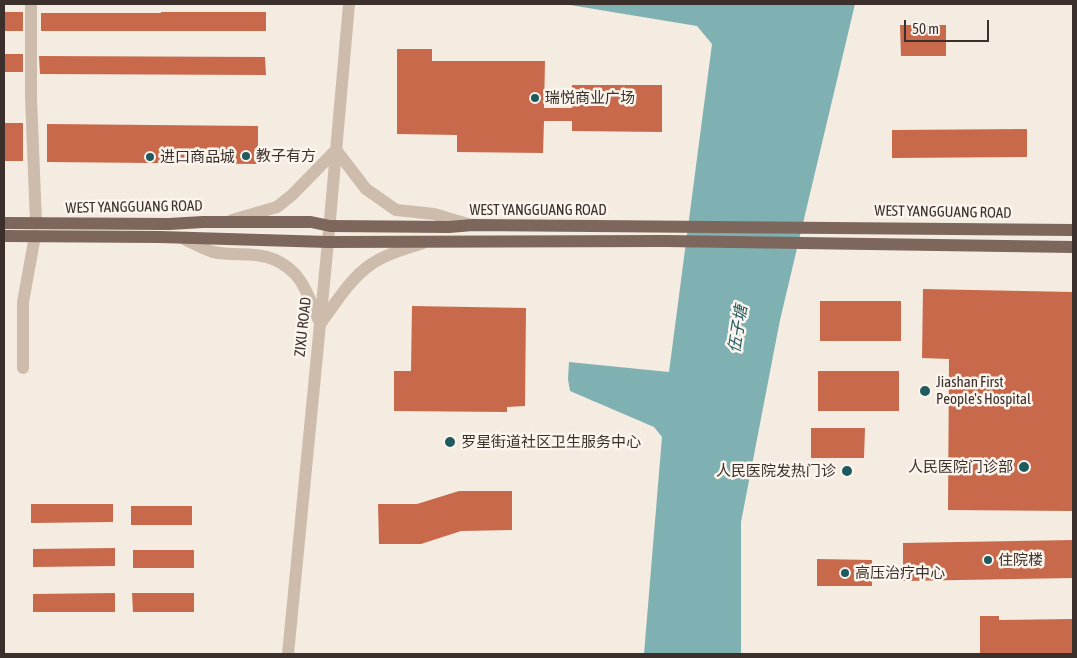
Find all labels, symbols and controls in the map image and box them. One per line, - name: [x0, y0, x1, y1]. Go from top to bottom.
- scale bar: [907, 10, 992, 42]
- text: 50 m: [912, 20, 939, 37]
- place label: 瑞悦商业广场: [545, 89, 635, 107]
- marker: 瑞悦商业广场: [529, 92, 541, 104]
- place label: 教子有方: [256, 147, 316, 165]
- place label: 进口商品城: [160, 148, 235, 166]
- marker: 教子有方: [240, 150, 252, 162]
- marker: 进口商品城: [144, 151, 156, 163]
- street label: WEST YANGGUANG ROAD: [65, 197, 203, 217]
- street label: WEST YANGGUANG ROAD: [469, 201, 607, 219]
- street label: WEST YANGGUANG ROAD: [874, 202, 1012, 222]
- street label: ZIXU ROAD: [291, 296, 315, 358]
- water label: 伍子塘: [725, 304, 751, 354]
- place label: Jiashan First People's Hospital: [936, 373, 1031, 408]
- marker: Jiashan First People's Hospital: [918, 384, 932, 398]
- place label: 罗星街道社区卫生服务中心: [461, 433, 641, 451]
- marker: 罗星街道社区卫生服务中心: [443, 435, 457, 449]
- place label: 人民医院门诊部: [908, 458, 1013, 476]
- marker: 人民医院门诊部: [1017, 460, 1031, 474]
- place label: 人民医院发热门诊: [716, 462, 836, 480]
- marker: 人民医院发热门诊: [840, 464, 854, 478]
- place label: 住院楼: [998, 551, 1043, 569]
- marker: 住院楼: [982, 554, 994, 566]
- place label: 高压治疗中心: [855, 564, 945, 582]
- marker: 高压治疗中心: [839, 567, 851, 579]

